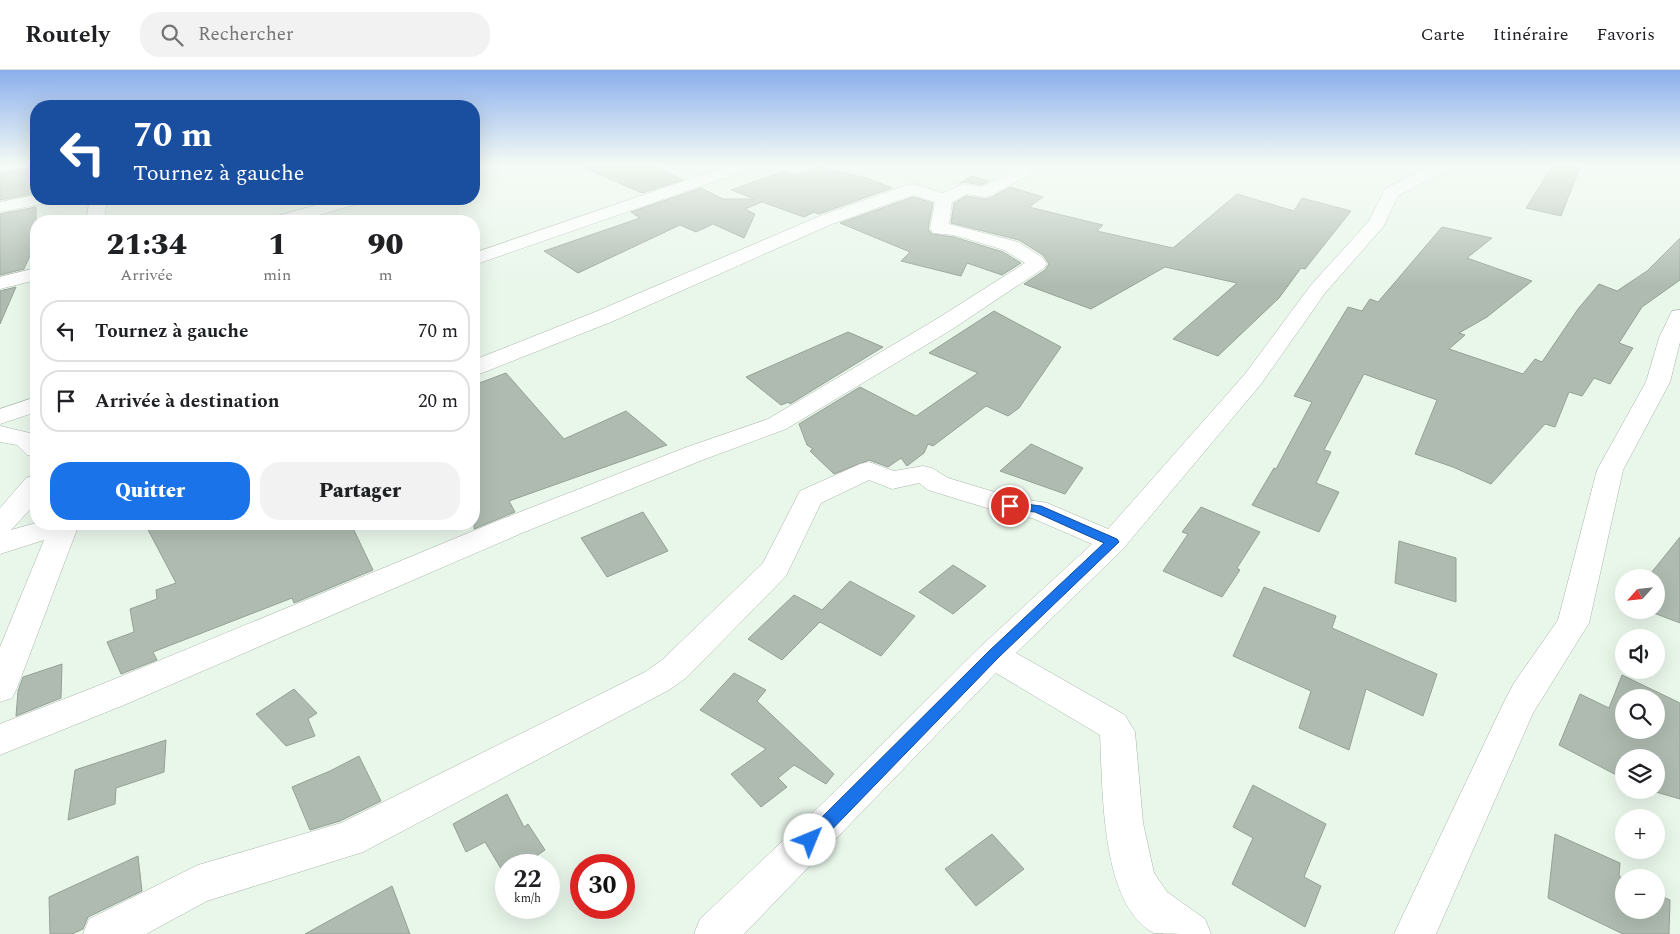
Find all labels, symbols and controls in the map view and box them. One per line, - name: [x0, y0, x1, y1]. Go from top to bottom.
- search box: [140, 12, 490, 57]
- text: Routely: [25, 17, 110, 53]
- text: Rechercher: [198, 20, 293, 49]
- icon: search: [158, 21, 186, 49]
- text: Carte: [1421, 21, 1465, 48]
- text: Itinéraire: [1493, 21, 1569, 48]
- text: Favoris: [1597, 21, 1655, 48]
- text: 70 m: [133, 109, 213, 162]
- icon: left: [50, 120, 115, 185]
- text: Tournez à gauche: [133, 157, 304, 190]
- text: 21:34: [106, 222, 187, 268]
- text: 1: [268, 222, 286, 268]
- text: 90: [368, 222, 404, 268]
- text: Arrivée: [120, 263, 173, 287]
- text: min: [263, 263, 291, 287]
- text: m: [379, 263, 392, 287]
- icon: left: [52, 317, 80, 345]
- text: Tournez à gauche: [95, 317, 248, 346]
- text: 70 m: [418, 317, 458, 346]
- icon: arrive: [52, 387, 80, 415]
- text: Arrivée à destination: [95, 387, 279, 416]
- text: 20 m: [418, 387, 458, 416]
- button: Quitter: [50, 462, 250, 520]
- button: Partager: [260, 462, 460, 520]
- pin: [989, 485, 1031, 527]
- icon: arrive: [996, 492, 1024, 520]
- north arrow: [1615, 569, 1665, 619]
- map controls: [1615, 569, 1665, 919]
- button: sound: [1615, 629, 1665, 679]
- button: search: [1615, 689, 1665, 739]
- button: layers: [1615, 749, 1665, 799]
- button: +: [1615, 809, 1665, 859]
- position arrow: [783, 813, 835, 865]
- speed limit sign: 30: [570, 854, 635, 919]
- text: 22: [513, 861, 542, 899]
- button: −: [1615, 869, 1665, 919]
- text: km/h: [514, 889, 541, 908]

